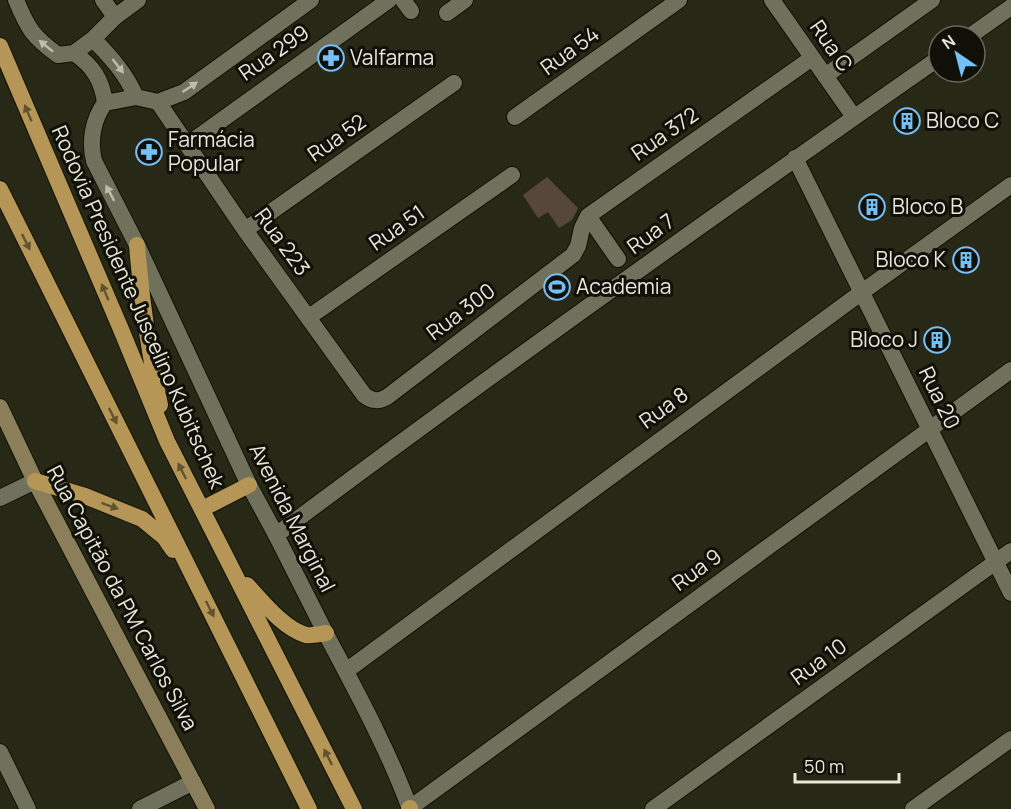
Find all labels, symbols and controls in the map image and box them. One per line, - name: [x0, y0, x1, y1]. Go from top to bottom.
- street label: Rua C: [804, 14, 860, 77]
- street label: Rua 299: [233, 18, 314, 86]
- street label: Rua 54: [534, 19, 604, 81]
- north arrow: [927, 24, 987, 84]
- text: N: [937, 29, 959, 54]
- one-way arrow: [38, 39, 54, 52]
- pharmacy icon: Valfarma: [316, 43, 346, 73]
- place label: Valfarma: [350, 43, 434, 71]
- one-way arrow: [111, 58, 123, 73]
- one-way arrow: [182, 81, 198, 93]
- street label: Rua 372: [625, 100, 703, 166]
- one-way arrow: [24, 104, 33, 121]
- building icon: Bloco C: [892, 106, 922, 136]
- place label: Bloco C: [926, 106, 999, 134]
- street label: Rua 52: [302, 107, 371, 167]
- street label: Rodovia Presidente Juscelino Kubitschek: [46, 121, 232, 493]
- place label: Farmácia Popular: [168, 125, 255, 177]
- pharmacy icon: Farmácia Popular: [134, 137, 164, 167]
- one-way arrow: [106, 185, 115, 202]
- building icon: Bloco B: [857, 192, 887, 222]
- place label: Bloco B: [892, 192, 963, 220]
- street label: Rua 51: [363, 198, 430, 256]
- street label: Rua 223: [249, 202, 317, 281]
- street label: Rua 7: [621, 207, 680, 260]
- one-way arrow: [21, 233, 31, 250]
- place label: Bloco K: [875, 245, 947, 273]
- building icon: Bloco K: [951, 245, 981, 275]
- sports icon: Academia: [542, 272, 572, 302]
- place label: Academia: [576, 272, 671, 300]
- street label: Rua 300: [420, 276, 500, 346]
- one-way arrow: [100, 283, 109, 301]
- place label: Bloco J: [850, 325, 918, 353]
- building icon: Bloco J: [922, 325, 952, 355]
- street label: Rua 20: [913, 362, 967, 434]
- street label: Rua 8: [633, 380, 693, 434]
- one-way arrow: [109, 408, 118, 425]
- street label: Avenida Marginal: [243, 438, 342, 597]
- street label: Rua Capitão da PM Carlos Silva: [41, 460, 205, 735]
- one-way arrow: [177, 462, 187, 479]
- one-way arrow: [101, 502, 119, 511]
- street label: Rua 9: [666, 542, 727, 597]
- one-way arrow: [205, 601, 214, 618]
- street label: Rua 10: [785, 631, 852, 691]
- scale bar: [795, 746, 898, 784]
- one-way arrow: [323, 748, 333, 765]
- text: 50 m: [804, 754, 844, 778]

